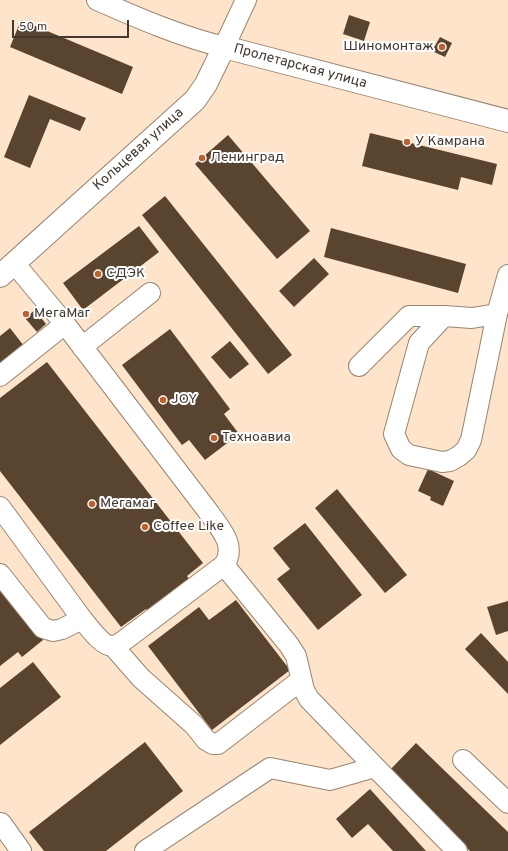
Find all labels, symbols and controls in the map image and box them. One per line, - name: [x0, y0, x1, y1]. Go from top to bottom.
- scale bar: [14, 12, 131, 38]
- text: 50 m: [19, 19, 47, 35]
- place label: Шиномонтаж: [343, 39, 434, 55]
- street label: Пролетарская улица: [231, 41, 369, 93]
- marker: Шиномонтаж: [437, 42, 447, 52]
- street label: Кольцевая улица: [90, 105, 188, 195]
- place label: У Камрана: [415, 134, 485, 150]
- marker: У Камрана: [402, 137, 412, 147]
- place label: Ленинград: [210, 150, 284, 166]
- marker: Ленинград: [197, 153, 207, 163]
- place label: СДЭК: [106, 266, 145, 282]
- marker: СДЭК: [93, 269, 103, 279]
- place label: МегаМаг: [34, 306, 91, 322]
- marker: МегаМаг: [21, 309, 31, 319]
- place label: JOY: [171, 392, 197, 408]
- marker: JOY: [158, 395, 168, 405]
- place label: Техноавиа: [222, 430, 291, 446]
- marker: Техноавиа: [209, 433, 219, 443]
- place label: Мегамаг: [100, 496, 155, 512]
- marker: Мегамаг: [87, 499, 97, 509]
- place label: Coffee Like: [153, 519, 224, 535]
- marker: Coffee Like: [140, 522, 150, 532]

